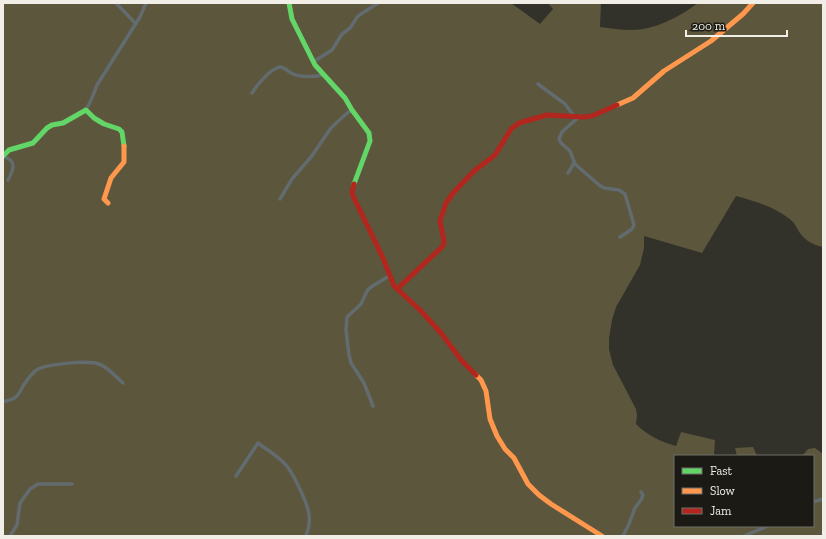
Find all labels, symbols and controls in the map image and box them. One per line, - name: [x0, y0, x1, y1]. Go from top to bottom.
- scale bar: [686, 12, 787, 38]
- text: 200 m: [692, 19, 726, 33]
- legend: [674, 455, 814, 527]
- text: Fast: [710, 464, 733, 478]
- text: Slow: [710, 484, 736, 498]
- text: Jam: [710, 504, 732, 518]

